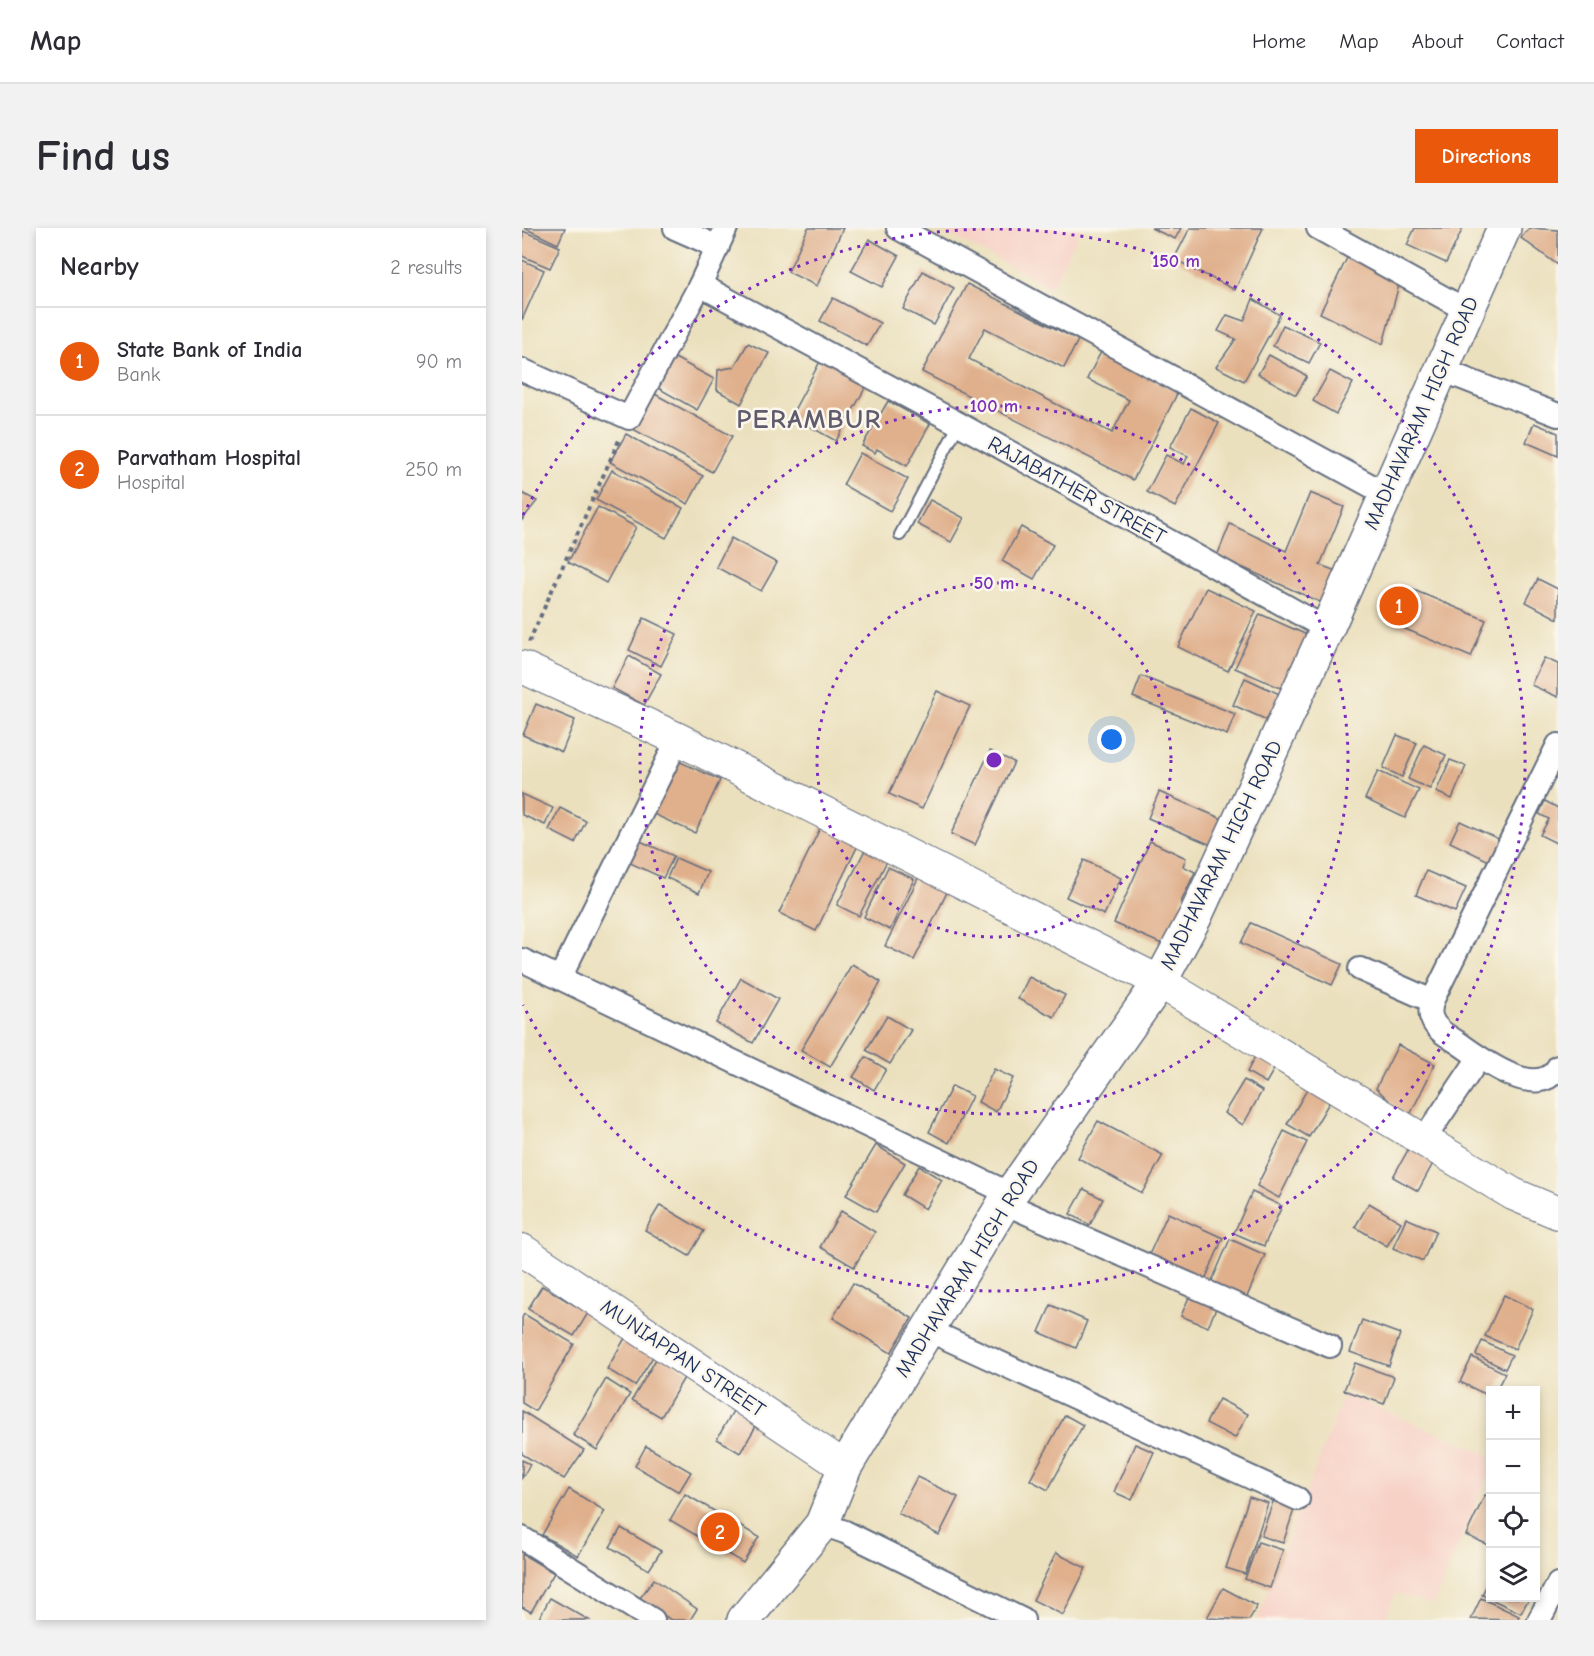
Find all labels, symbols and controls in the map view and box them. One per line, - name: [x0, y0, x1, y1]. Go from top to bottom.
- text: Map: [30, 25, 81, 57]
- text: Home: [1252, 29, 1306, 53]
- text: Map: [1339, 29, 1379, 53]
- text: About: [1412, 29, 1463, 53]
- text: Contact: [1496, 29, 1564, 53]
- button: Directions: [1415, 129, 1558, 183]
- text: Find us: [36, 132, 170, 181]
- text: 150 m: [1152, 251, 1200, 272]
- text: Nearby: [60, 252, 139, 282]
- text: 2 results: [390, 256, 462, 279]
- street label: MADHAVARAM HIGH ROAD: [1359, 293, 1483, 533]
- text: State Bank of India: [117, 337, 302, 363]
- text: 1: [76, 350, 83, 373]
- text: 90 m: [416, 350, 462, 373]
- text: Bank: [117, 363, 160, 386]
- text: 100 m: [970, 396, 1018, 417]
- district label: PERAMBUR: [736, 404, 882, 435]
- street label: RAJABATHER STREET: [984, 431, 1170, 549]
- text: Parvatham Hospital: [117, 445, 301, 471]
- text: 2: [75, 458, 84, 481]
- text: 250 m: [405, 458, 462, 481]
- text: Hospital: [117, 471, 185, 494]
- text: 50 m: [974, 573, 1014, 594]
- pin: 1: [1380, 584, 1418, 628]
- your location: [1097, 725, 1126, 754]
- street label: MADHAVARAM HIGH ROAD: [1155, 736, 1287, 974]
- centre of rings: [984, 750, 1004, 770]
- street label: MADHAVARAM HIGH ROAD: [890, 1155, 1044, 1381]
- street label: MUNIAPPAN STREET: [596, 1294, 770, 1422]
- map controls: [1486, 1386, 1540, 1602]
- button: +: [1486, 1386, 1540, 1440]
- button: −: [1486, 1440, 1540, 1494]
- button: locate: [1486, 1494, 1540, 1548]
- pin: 2: [700, 1510, 740, 1554]
- button: layers: [1486, 1548, 1540, 1602]

